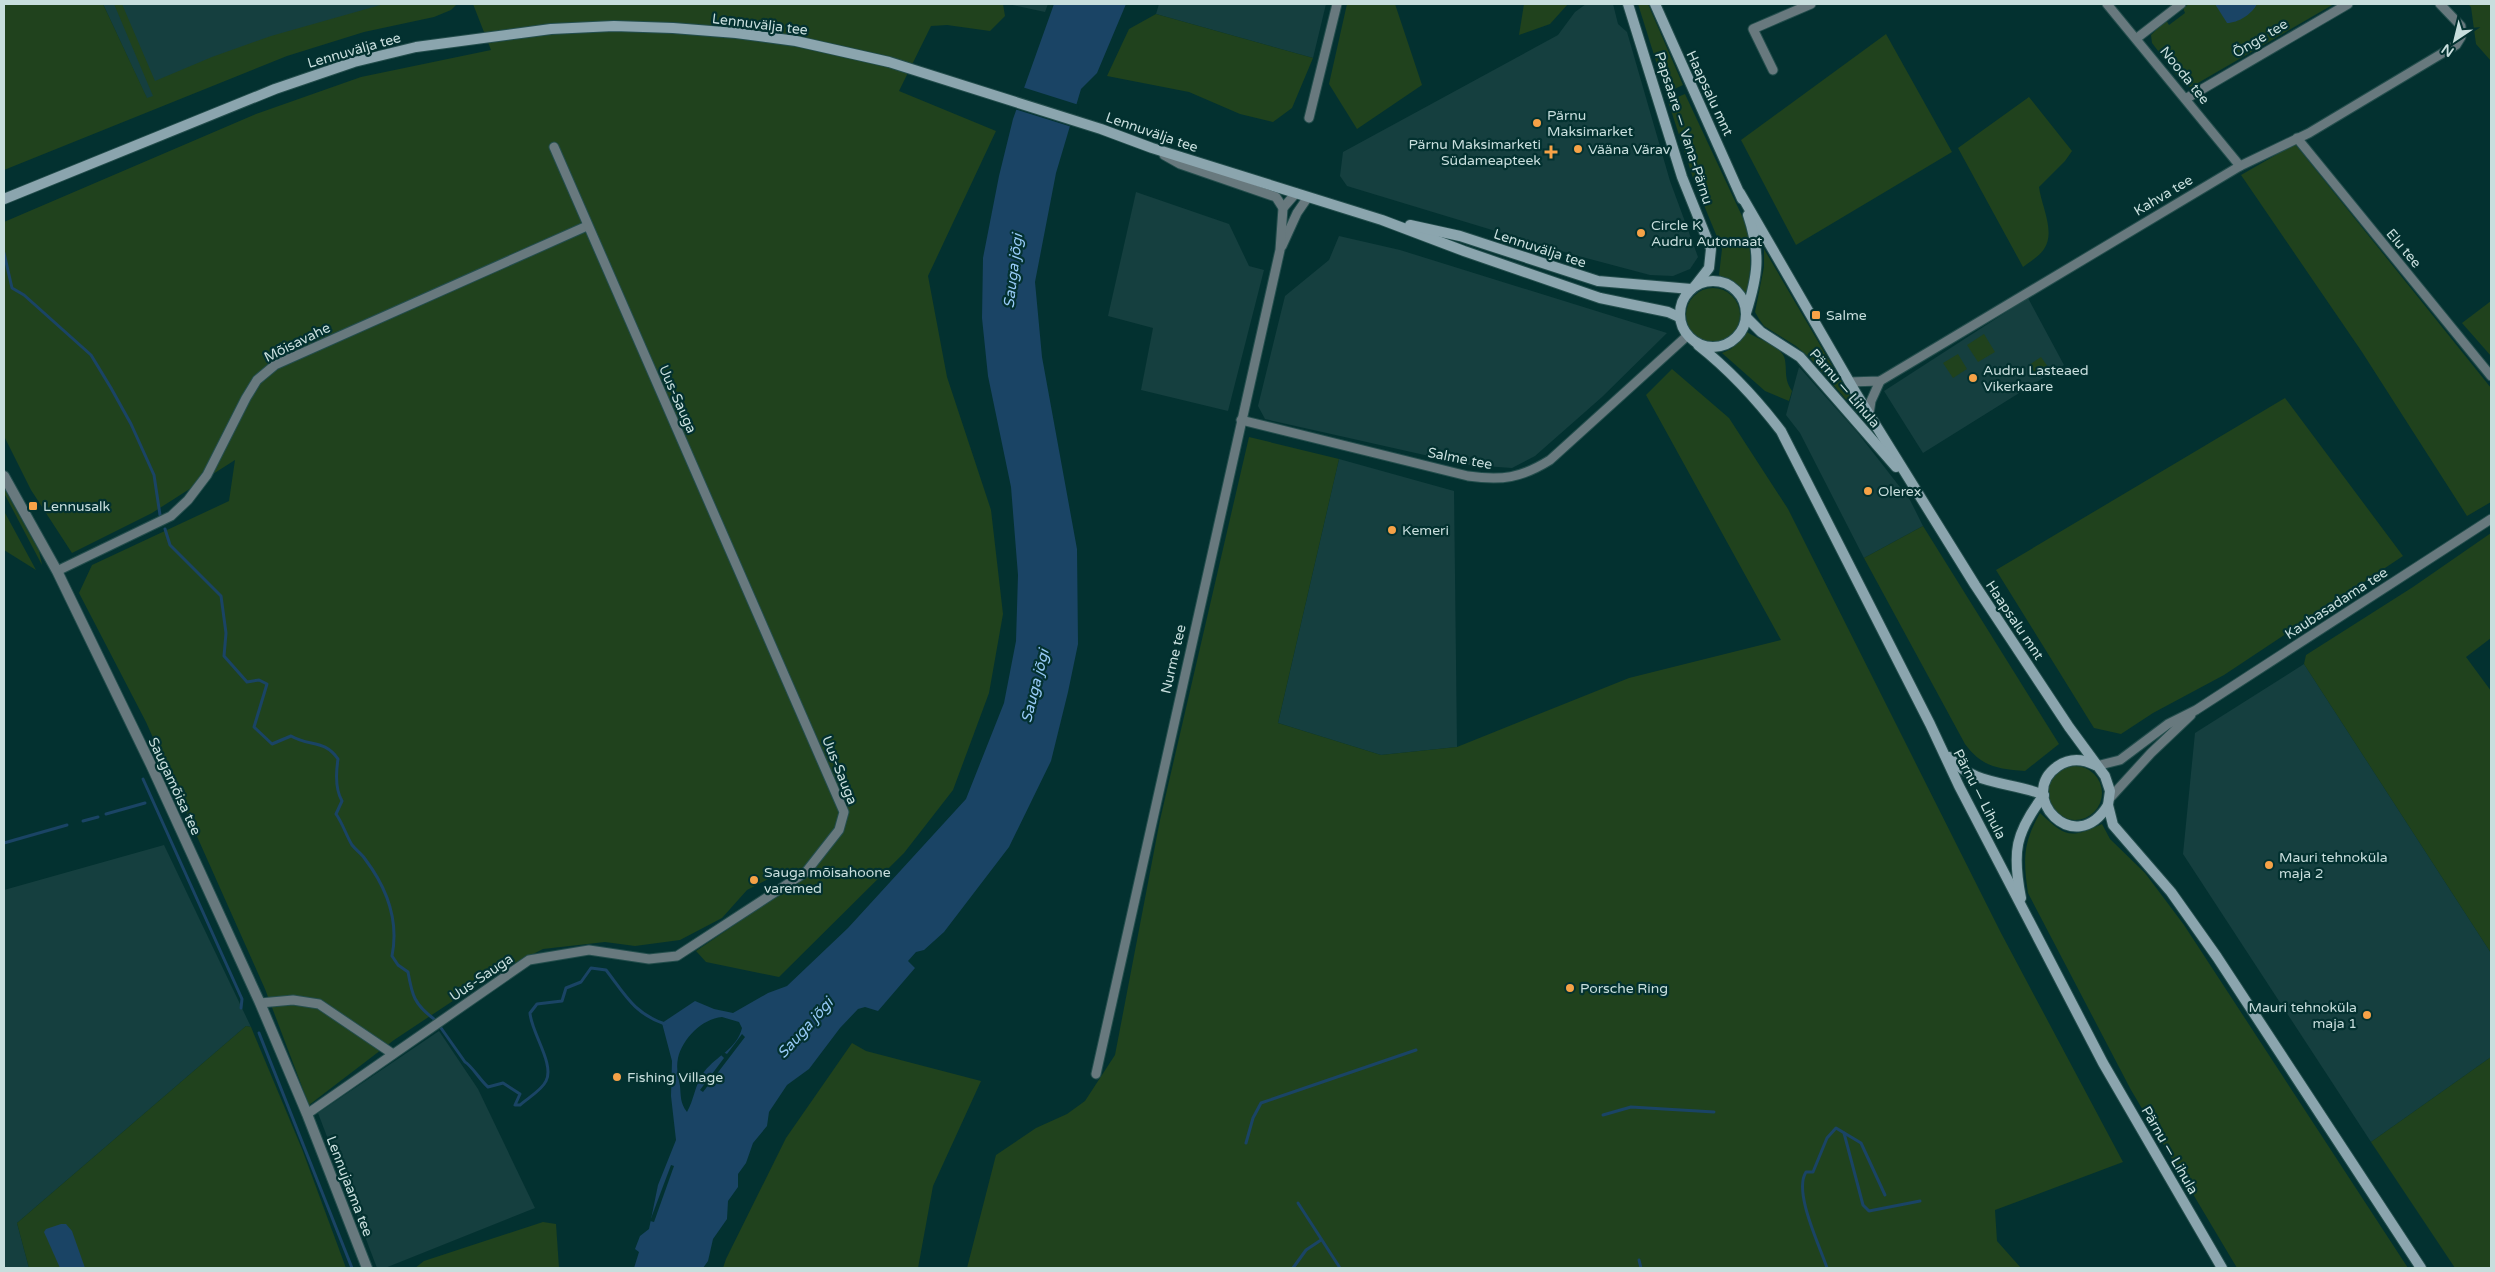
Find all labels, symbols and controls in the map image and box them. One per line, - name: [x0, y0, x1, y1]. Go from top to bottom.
- street label: Lennuvälja tee: [711, 10, 809, 39]
- street label: Õnge tee: [2230, 15, 2291, 61]
- north arrow: [2430, 15, 2480, 65]
- street label: Lennuvälja tee: [305, 29, 403, 72]
- text: N: [2438, 40, 2457, 60]
- street label: Nooda tee: [2156, 43, 2213, 108]
- street label: Haapsalu mnt: [1682, 48, 1737, 139]
- street label: Papsaare — Vana-Pärnu: [1651, 50, 1716, 207]
- place label: Pärnu Maksimarket: [1547, 107, 1634, 140]
- street label: Lennuvälja tee: [1104, 109, 1200, 156]
- marker: Pärnu Maksimarket: [1531, 117, 1543, 129]
- place label: Pärnu Maksimarketi Südameapteek: [1409, 136, 1541, 169]
- place label: Vääna Värav: [1588, 141, 1671, 158]
- marker: Vääna Värav: [1572, 143, 1584, 155]
- marker: Pärnu Maksimarketi Südameapteek: [1545, 146, 1557, 158]
- street label: Kahva tee: [2131, 171, 2196, 220]
- place label: Circle K Audru Automaat: [1651, 217, 1763, 250]
- street label: Elu tee: [2382, 225, 2425, 271]
- street label: Lennuvälja tee: [1491, 226, 1588, 271]
- marker: Circle K Audru Automaat: [1635, 227, 1647, 239]
- water label: Sauga jõgi: [1000, 231, 1027, 309]
- place label: Salme: [1826, 307, 1867, 324]
- marker: Salme: [1810, 309, 1822, 321]
- street label: Mõisavahe: [261, 319, 333, 366]
- street label: Pärnu — Lihula: [1806, 345, 1883, 431]
- place label: Audru Lasteaed Vikerkaare: [1983, 362, 2089, 395]
- street label: Uus-Sauga: [655, 363, 700, 436]
- marker: Audru Lasteaed Vikerkaare: [1967, 372, 1979, 384]
- street label: Salme tee: [1426, 444, 1494, 473]
- place label: Olerex: [1878, 483, 1921, 500]
- marker: Olerex: [1862, 485, 1874, 497]
- place label: Lennusalk: [43, 498, 111, 515]
- marker: Lennusalk: [27, 500, 39, 512]
- place label: Kemeri: [1402, 522, 1449, 539]
- marker: Kemeri: [1386, 524, 1398, 536]
- street label: Kaubasadama tee: [2282, 564, 2391, 643]
- street label: Haapsalu mnt: [1982, 577, 2048, 664]
- street label: Nurme tee: [1157, 623, 1190, 695]
- water label: Sauga jõgi: [1017, 645, 1053, 724]
- street label: Uus-Sauga: [818, 733, 861, 807]
- street label: Saugamõisa tee: [144, 735, 205, 838]
- street label: Pärnu — Lihula: [1950, 746, 2010, 842]
- place label: Mauri tehnoküla maja 2: [2279, 849, 2388, 882]
- marker: Mauri tehnoküla maja 2: [2263, 859, 2275, 871]
- place label: Sauga mõisahoone varemed: [764, 864, 891, 897]
- marker: Sauga mõisahoone varemed: [748, 874, 760, 886]
- street label: Uus-Sauga: [446, 950, 516, 1005]
- place label: Porsche Ring: [1580, 980, 1668, 997]
- marker: Porsche Ring: [1564, 982, 1576, 994]
- water label: Sauga jõgi: [773, 993, 838, 1062]
- place label: Mauri tehnoküla maja 1: [2248, 999, 2357, 1032]
- marker: Mauri tehnoküla maja 1: [2361, 1009, 2373, 1021]
- place label: Fishing Village: [627, 1069, 723, 1086]
- marker: Fishing Village: [611, 1071, 623, 1083]
- street label: Pärnu — Lihula: [2137, 1103, 2202, 1197]
- street label: Lennujaama tee: [323, 1134, 377, 1239]

